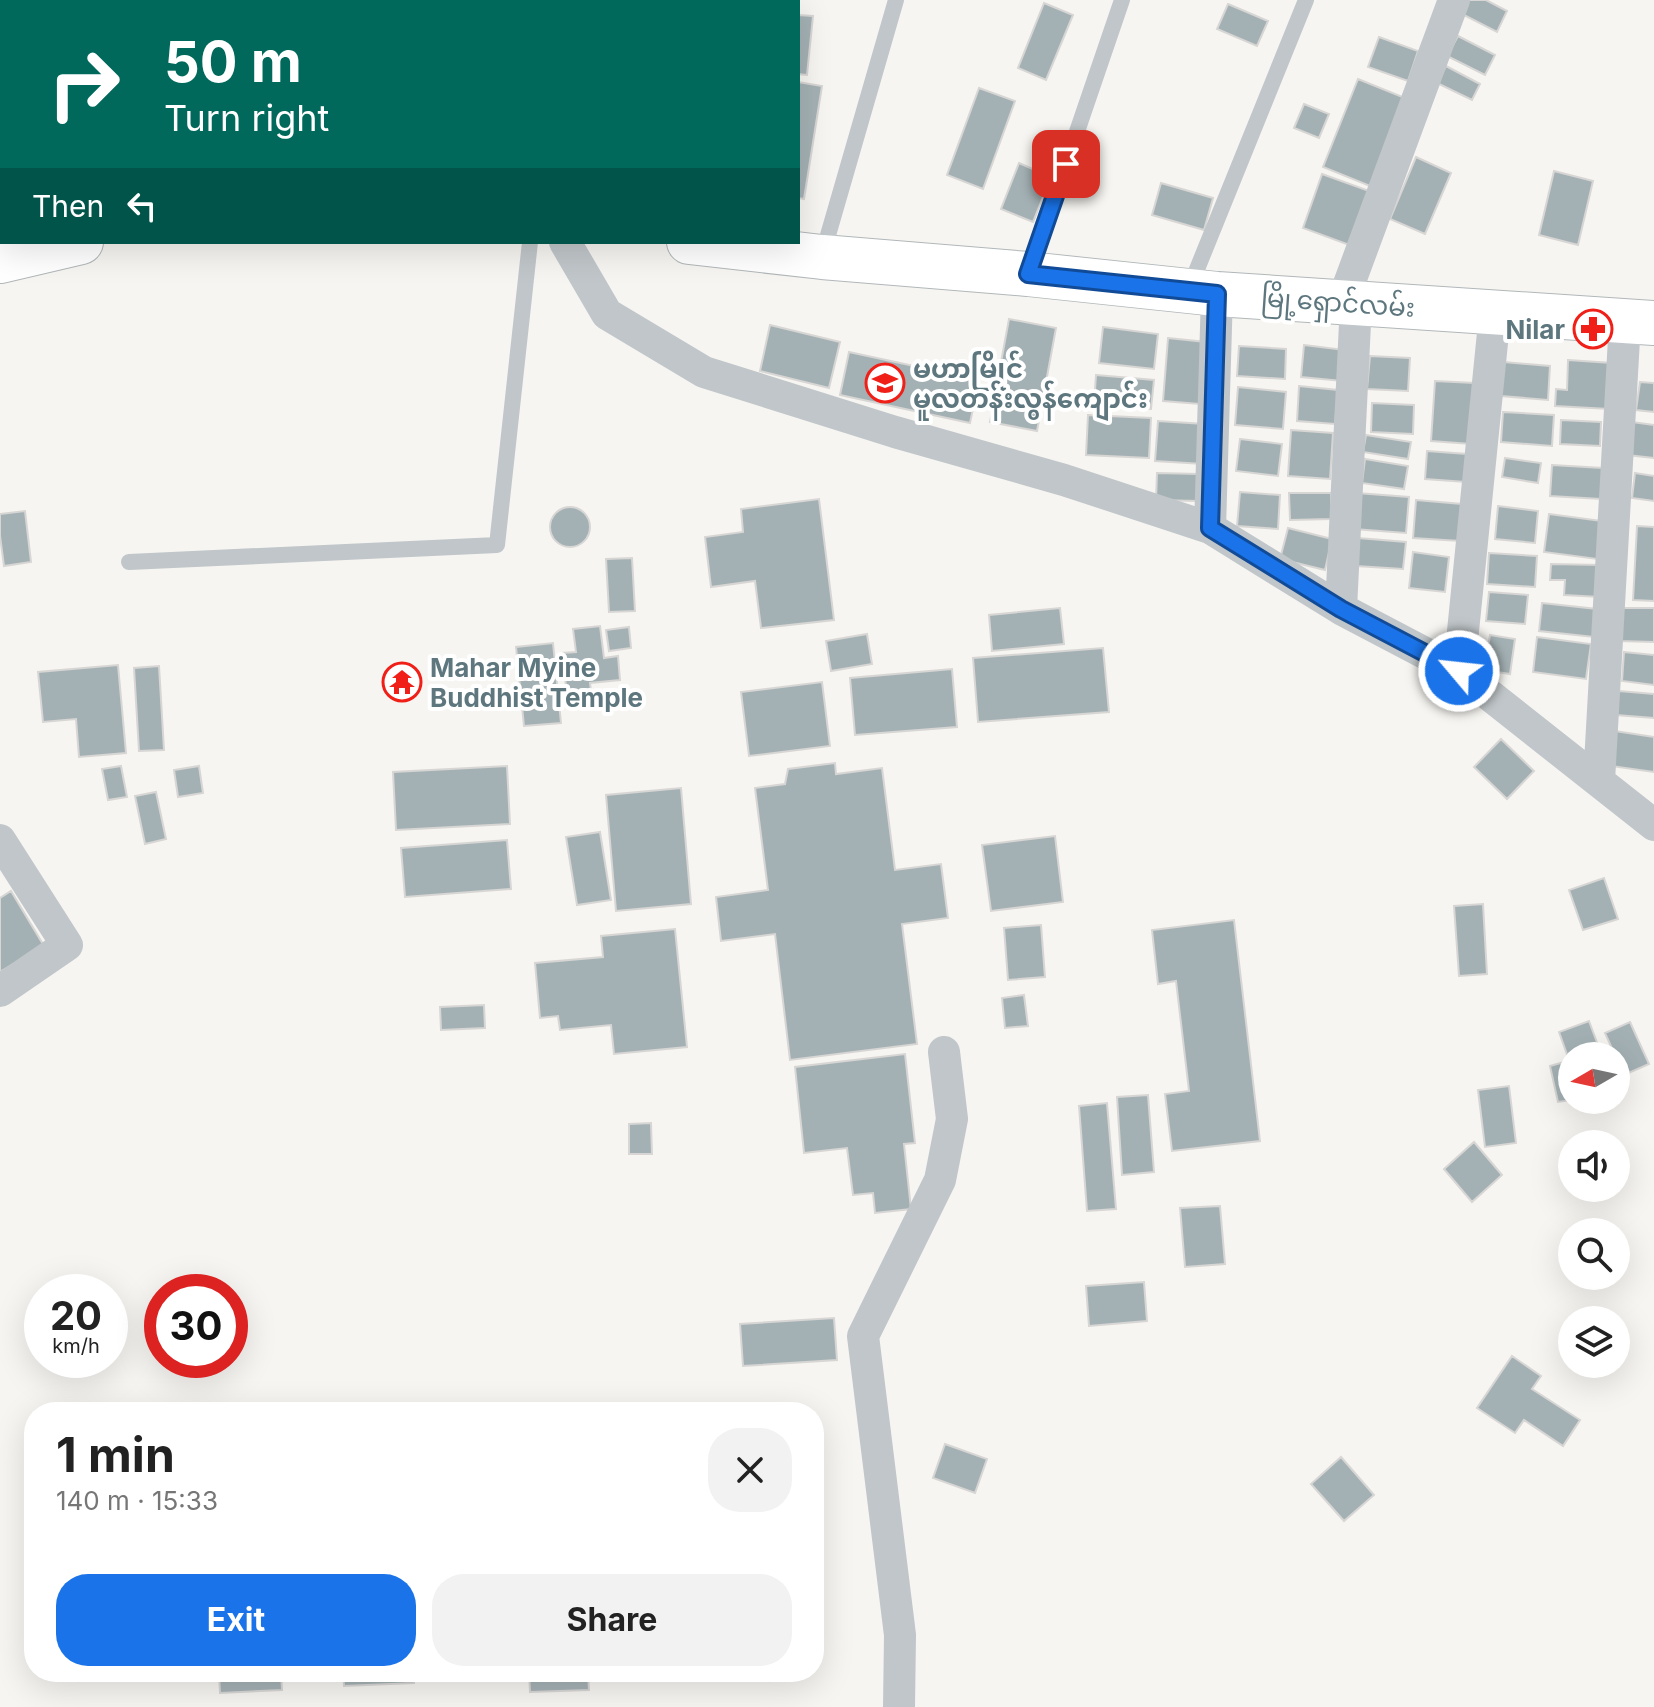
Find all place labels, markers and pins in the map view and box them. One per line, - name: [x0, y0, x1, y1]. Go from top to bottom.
- pin: [1032, 130, 1100, 198]
- pharmacy icon: Nilar: [1572, 308, 1614, 350]
- place label: Nilar: [1505, 314, 1565, 345]
- place label: မဟာမြိုင် မူလတန်းလွန်ကျောင်း: [913, 350, 1148, 421]
- school or university icon: မဟာမြိုင် မူလတန်းလွန်ကျောင်း: [864, 362, 906, 404]
- place label: Mahar Myine Buddhist Temple: [430, 652, 643, 713]
- temple icon: Mahar Myine Buddhist Temple: [381, 661, 423, 703]

